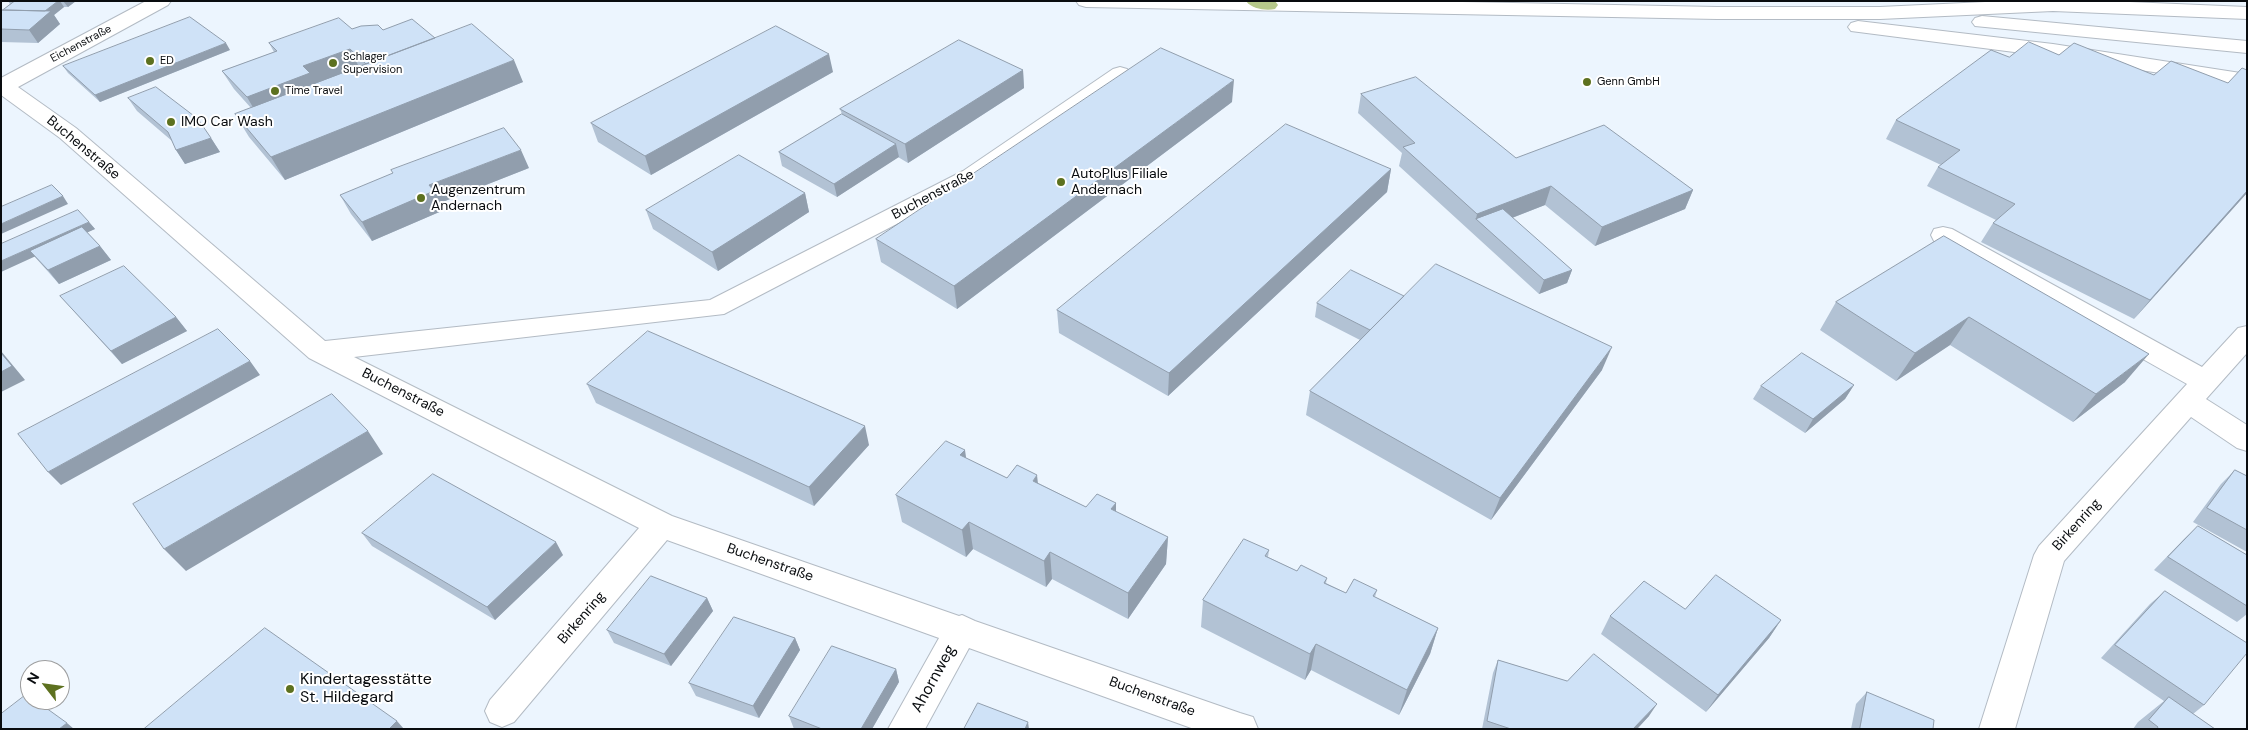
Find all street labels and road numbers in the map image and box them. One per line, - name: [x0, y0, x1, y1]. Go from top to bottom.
- street label: Eichenstraße: [48, 22, 114, 66]
- street label: Buchenstraße: [43, 112, 123, 184]
- street label: Buchenstraße: [889, 166, 977, 224]
- street label: Buchenstraße: [359, 365, 447, 421]
- street label: Birkenring: [2049, 496, 2105, 554]
- street label: Buchenstraße: [724, 540, 816, 586]
- street label: Birkenring: [555, 588, 609, 648]
- street label: Ahornweg: [908, 642, 960, 716]
- street label: Buchenstraße: [1107, 674, 1197, 720]

